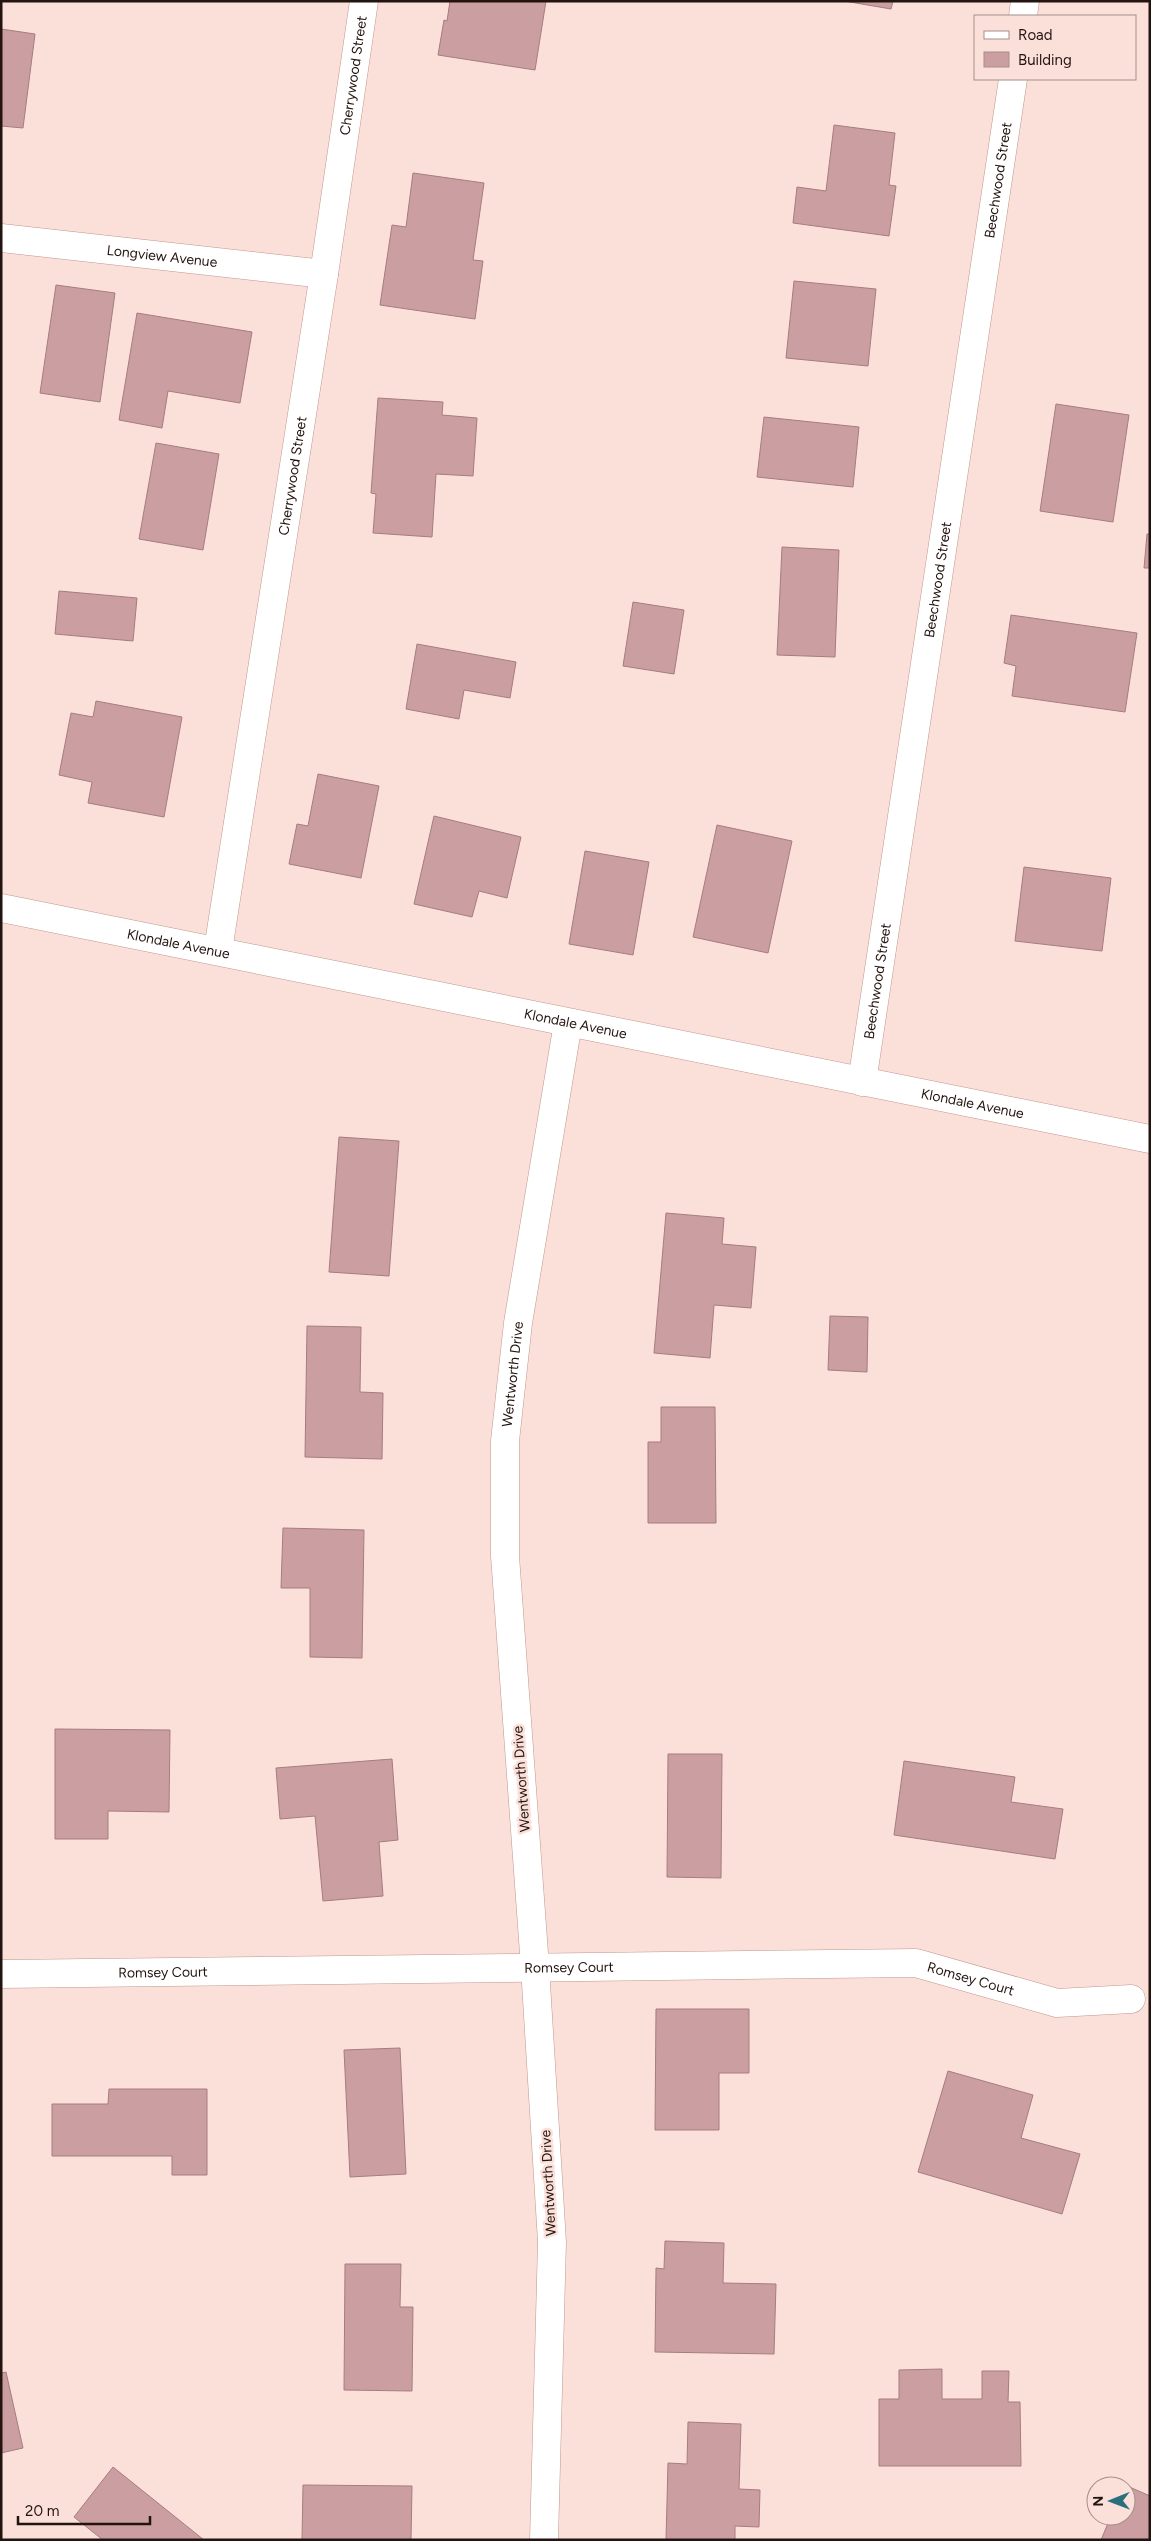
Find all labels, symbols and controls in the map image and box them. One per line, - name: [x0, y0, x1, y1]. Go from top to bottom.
- street label: Cherrywood Street: [336, 15, 371, 136]
- legend: [974, 15, 1136, 80]
- text: Road: [1018, 26, 1053, 44]
- text: Building: [1018, 51, 1072, 69]
- street label: Beechwood Street: [981, 121, 1015, 239]
- street label: Longview Avenue: [106, 242, 219, 271]
- street label: Cherrywood Street: [275, 415, 311, 537]
- street label: Beechwood Street: [921, 521, 955, 639]
- street label: Beechwood Street: [861, 922, 895, 1040]
- street label: Klondale Avenue: [125, 926, 232, 963]
- street label: Klondale Avenue: [522, 1005, 629, 1043]
- street label: Klondale Avenue: [920, 1085, 1026, 1123]
- street label: Wentworth Drive: [499, 1320, 527, 1428]
- street label: Wentworth Drive: [509, 1725, 534, 1833]
- street label: Romsey Court: [524, 1959, 614, 1977]
- street label: Romsey Court: [925, 1959, 1016, 1999]
- street label: Romsey Court: [118, 1964, 208, 1982]
- street label: Wentworth Drive: [537, 2129, 560, 2236]
- north arrow: [1086, 2476, 1136, 2526]
- scale bar: [18, 2494, 150, 2526]
- text: N: [1090, 2496, 1107, 2507]
- text: 20 m: [25, 2502, 59, 2520]

